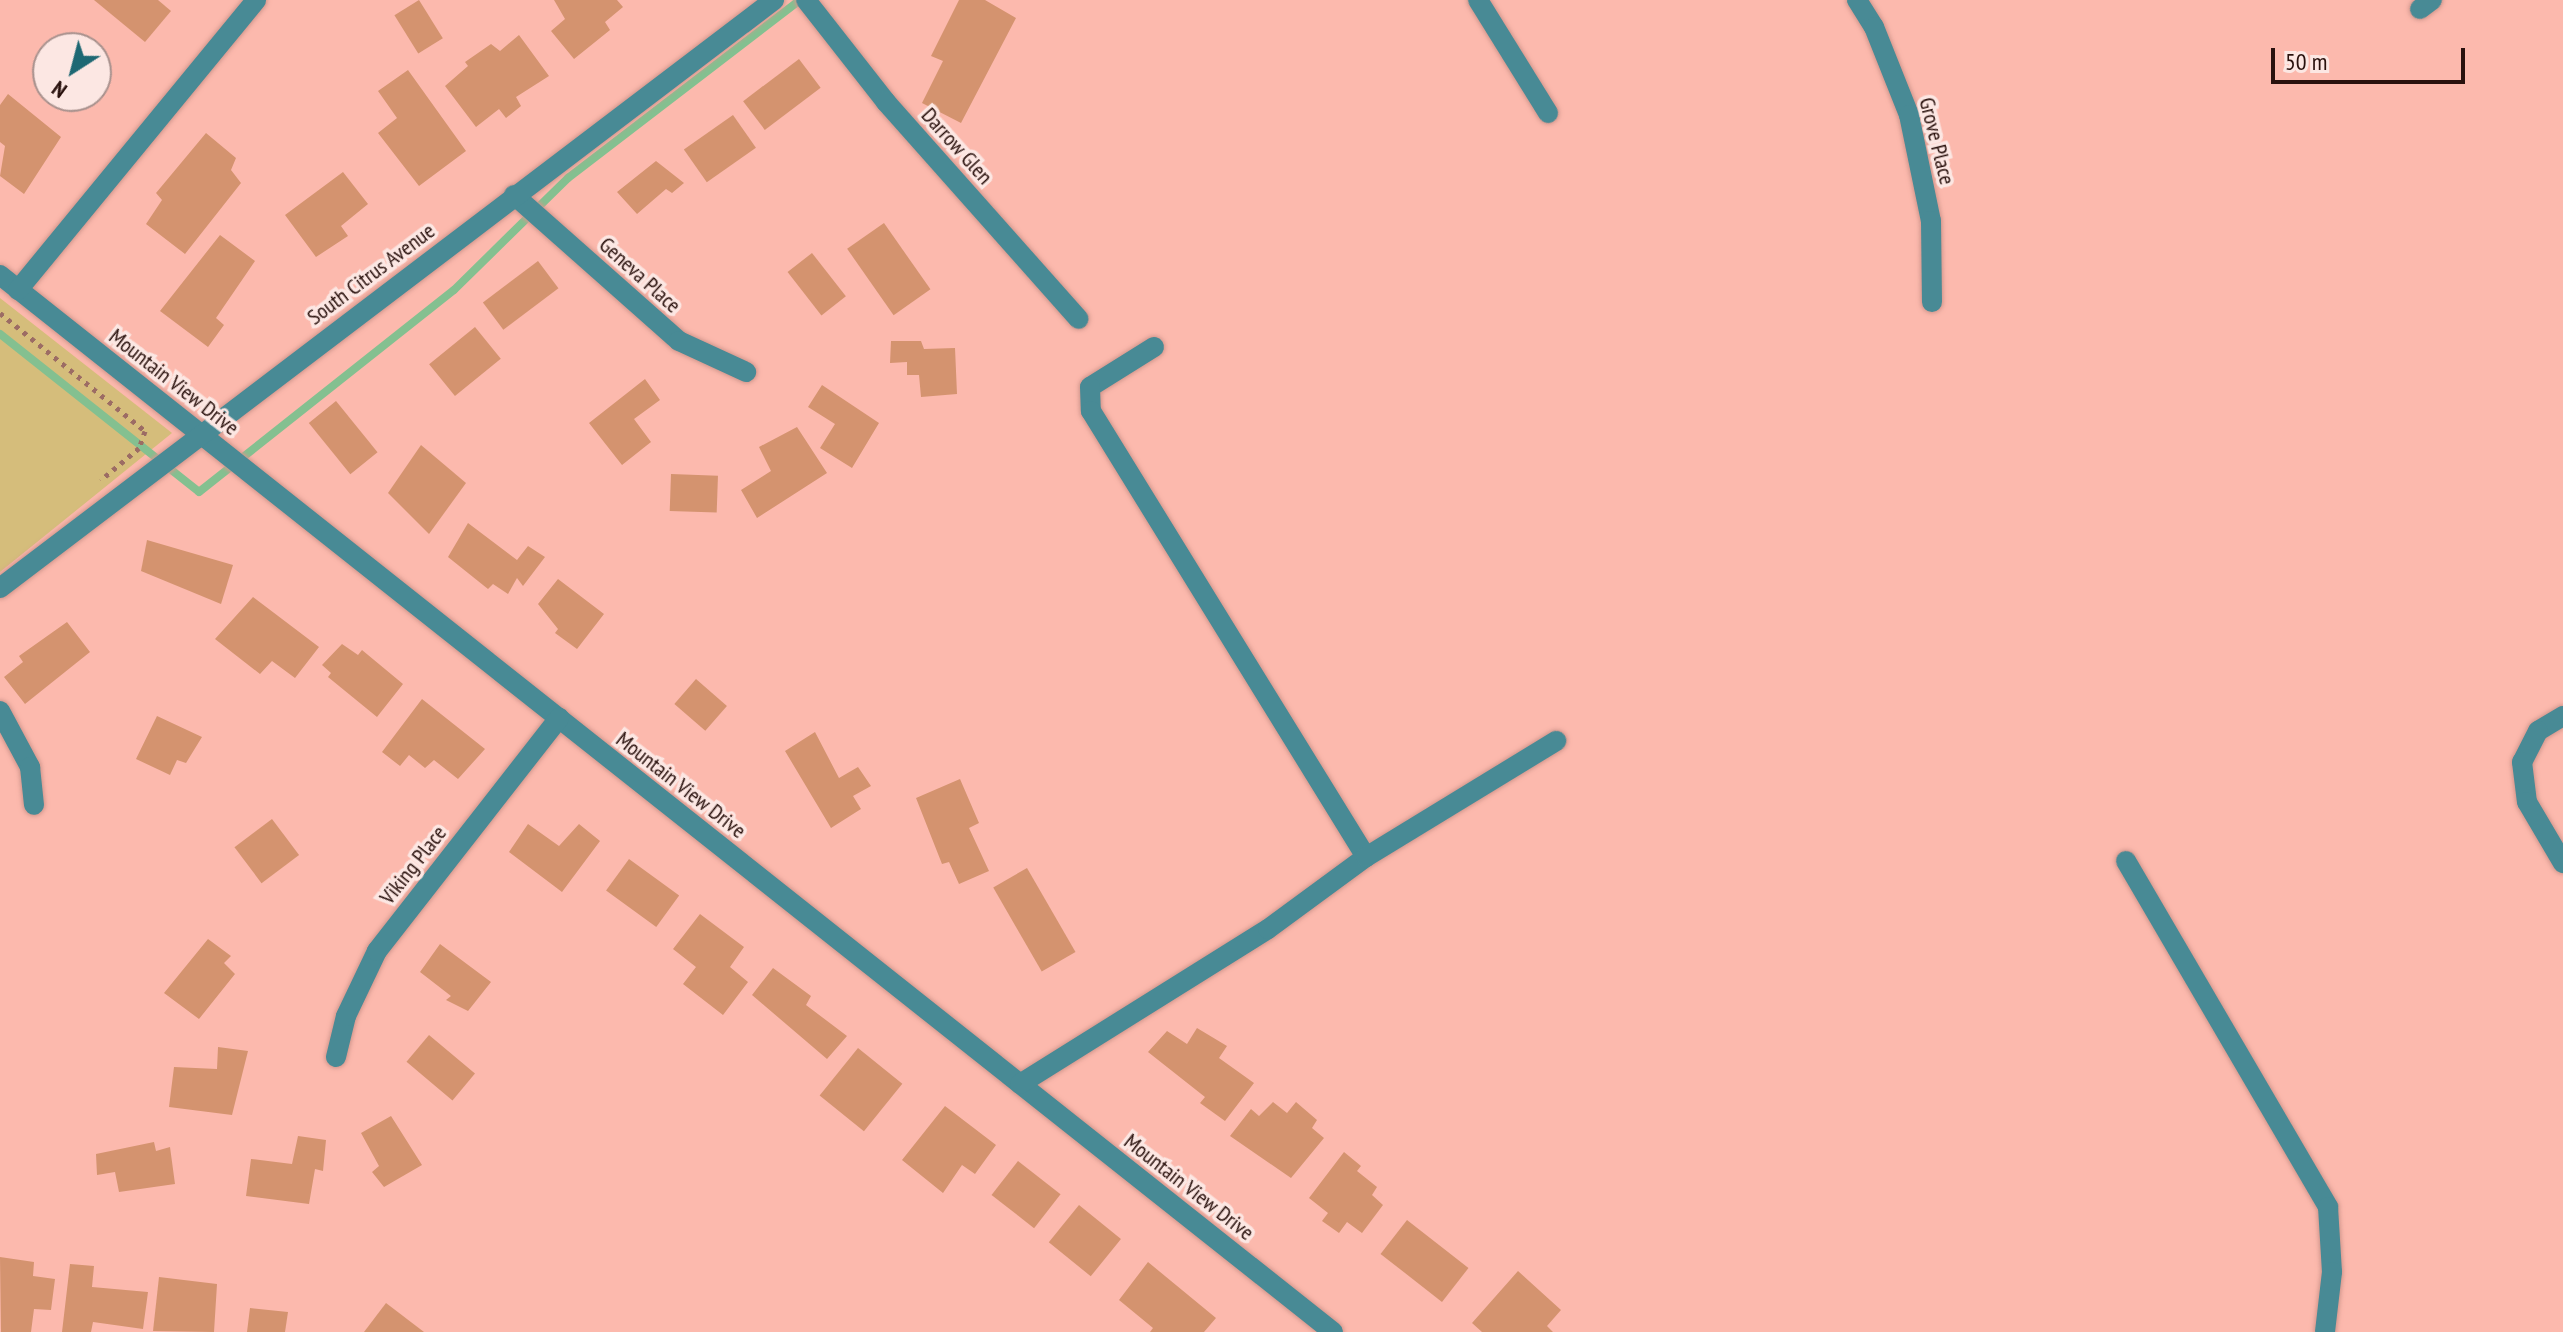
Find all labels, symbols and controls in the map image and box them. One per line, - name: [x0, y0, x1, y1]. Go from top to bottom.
- north arrow: [32, 32, 112, 112]
- scale bar: [2275, 32, 2469, 82]
- text: 50 m: [2285, 46, 2327, 77]
- text: N: [46, 75, 72, 105]
- street label: Grove Place: [1913, 95, 1961, 187]
- street label: Darrow Glen: [916, 102, 998, 190]
- street label: South Citrus Avenue: [302, 217, 440, 331]
- street label: Geneva Place: [594, 232, 686, 318]
- street label: Mountain View Drive: [104, 323, 244, 441]
- street label: Mountain View Drive: [611, 726, 751, 844]
- street label: Viking Place: [374, 820, 452, 910]
- street label: Mountain View Drive: [1119, 1128, 1259, 1246]

